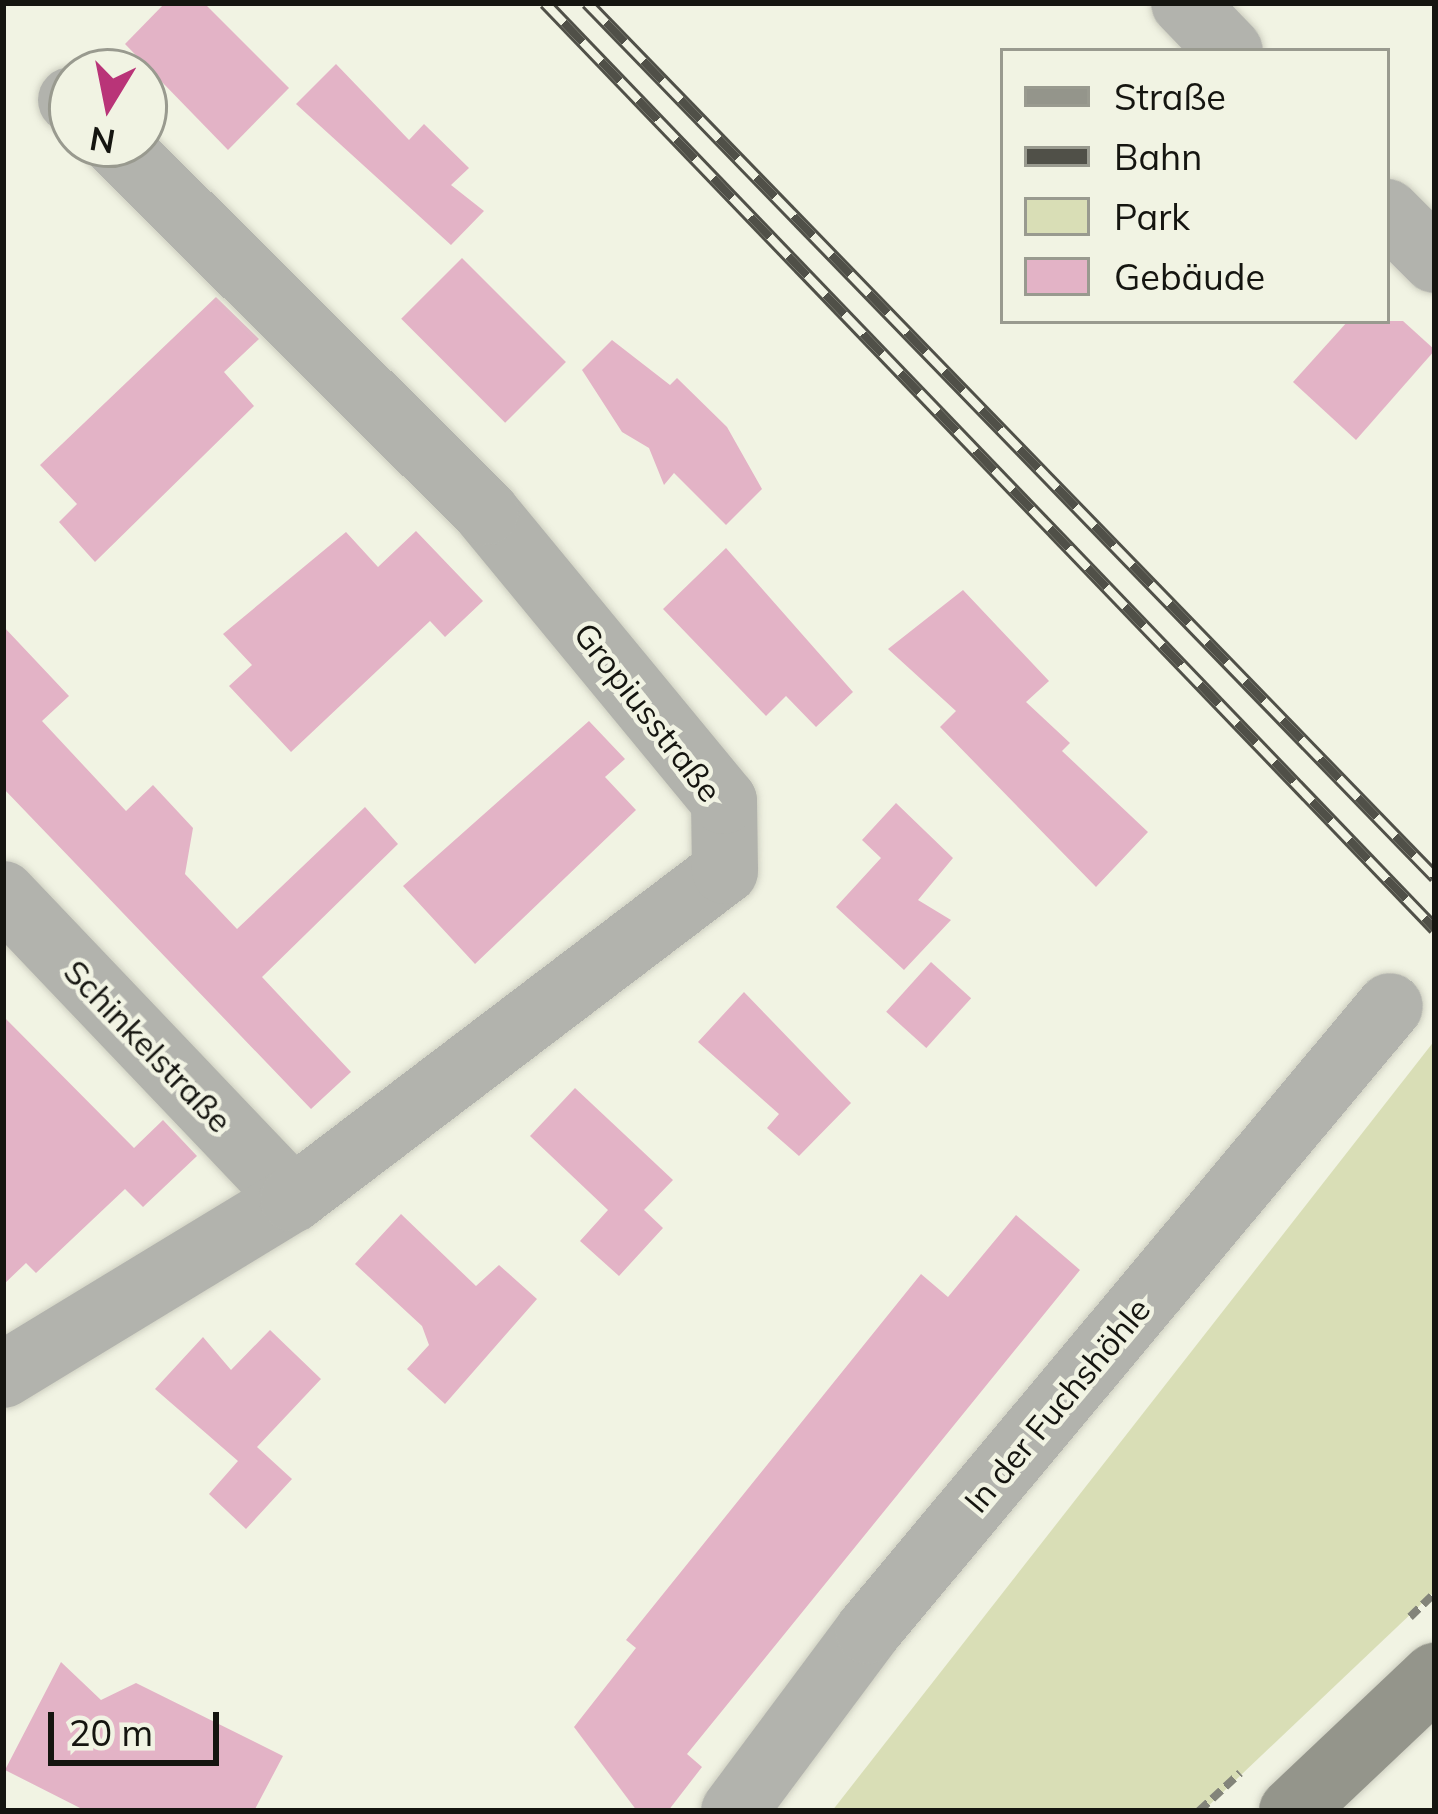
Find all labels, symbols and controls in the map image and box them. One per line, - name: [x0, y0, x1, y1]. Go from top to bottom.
- north arrow: [48, 48, 168, 168]
- legend: [1000, 48, 1390, 324]
- text: Straße: [1114, 74, 1226, 119]
- text: N: [86, 119, 118, 163]
- text: Bahn: [1114, 134, 1202, 179]
- text: Park: [1114, 194, 1190, 239]
- text: Gebäude: [1114, 254, 1265, 299]
- street label: Gropiusstraße: [566, 615, 730, 809]
- street label: Schinkelstraße: [56, 952, 240, 1140]
- street label: In der Fuchshöhle: [956, 1290, 1158, 1520]
- scale bar: [54, 1688, 225, 1762]
- text: 20 m: [69, 1710, 153, 1755]

